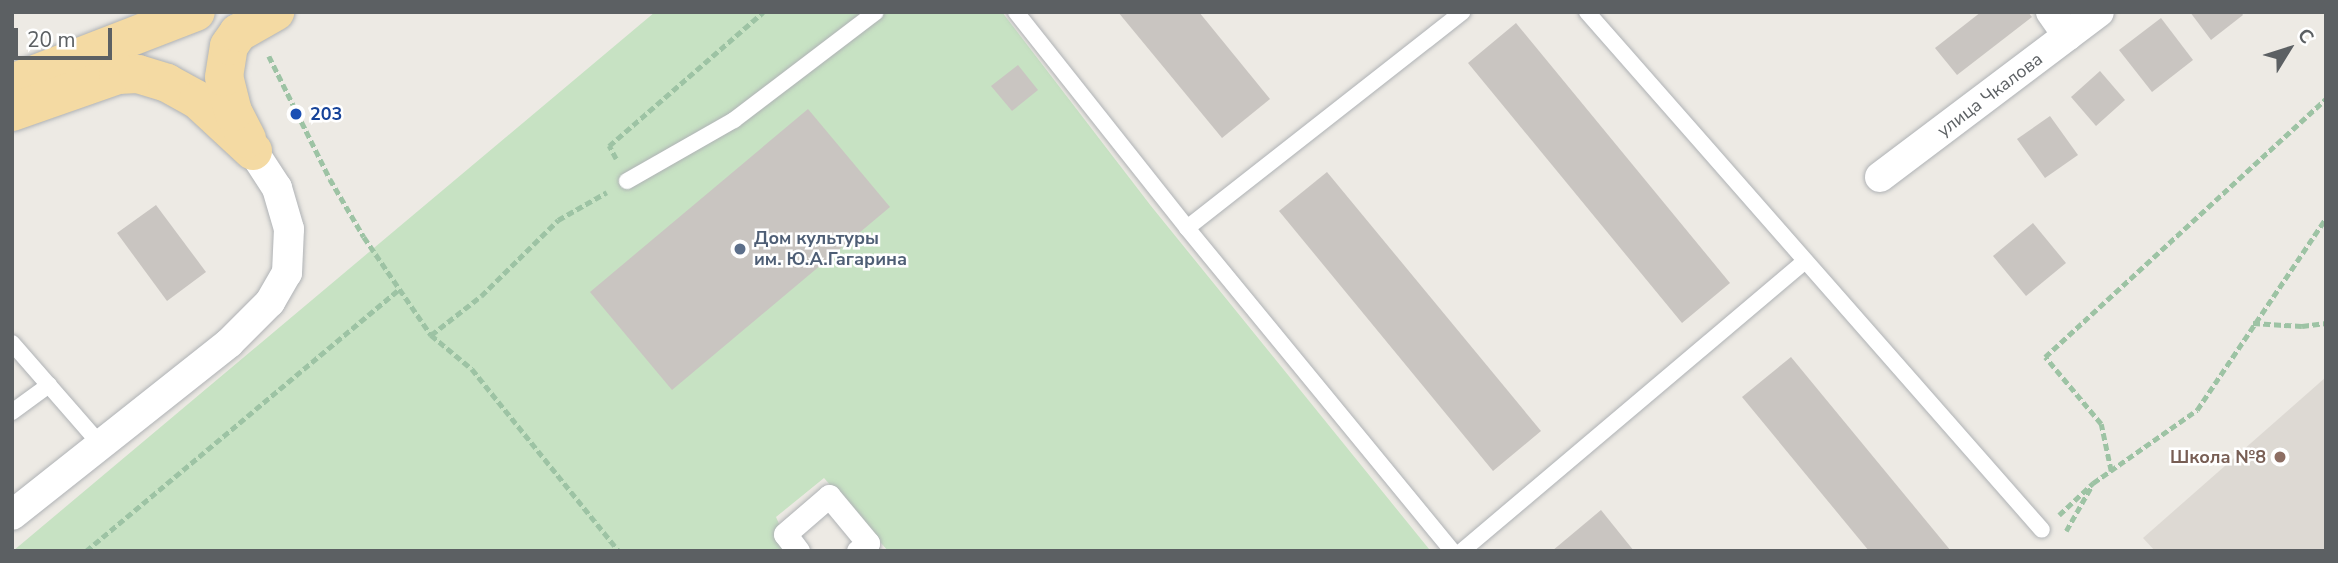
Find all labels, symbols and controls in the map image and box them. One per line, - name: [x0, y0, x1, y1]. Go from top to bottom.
- scale bar: [18, 14, 116, 58]
- north arrow: [2254, 14, 2324, 84]
- text: С: [2291, 23, 2320, 49]
- text: 20 m: [27, 26, 76, 54]
- street label: улица Чкалова: [1933, 48, 2047, 142]
- place label: 203: [310, 103, 342, 125]
- marker: 203: [288, 106, 304, 122]
- place label: Дом культуры им. Ю.А.Гагарина: [754, 228, 907, 270]
- marker: Дом культуры им. Ю.А.Гагарина: [732, 241, 748, 257]
- place label: Школа №8: [2170, 446, 2266, 468]
- marker: Школа №8: [2272, 449, 2288, 465]

